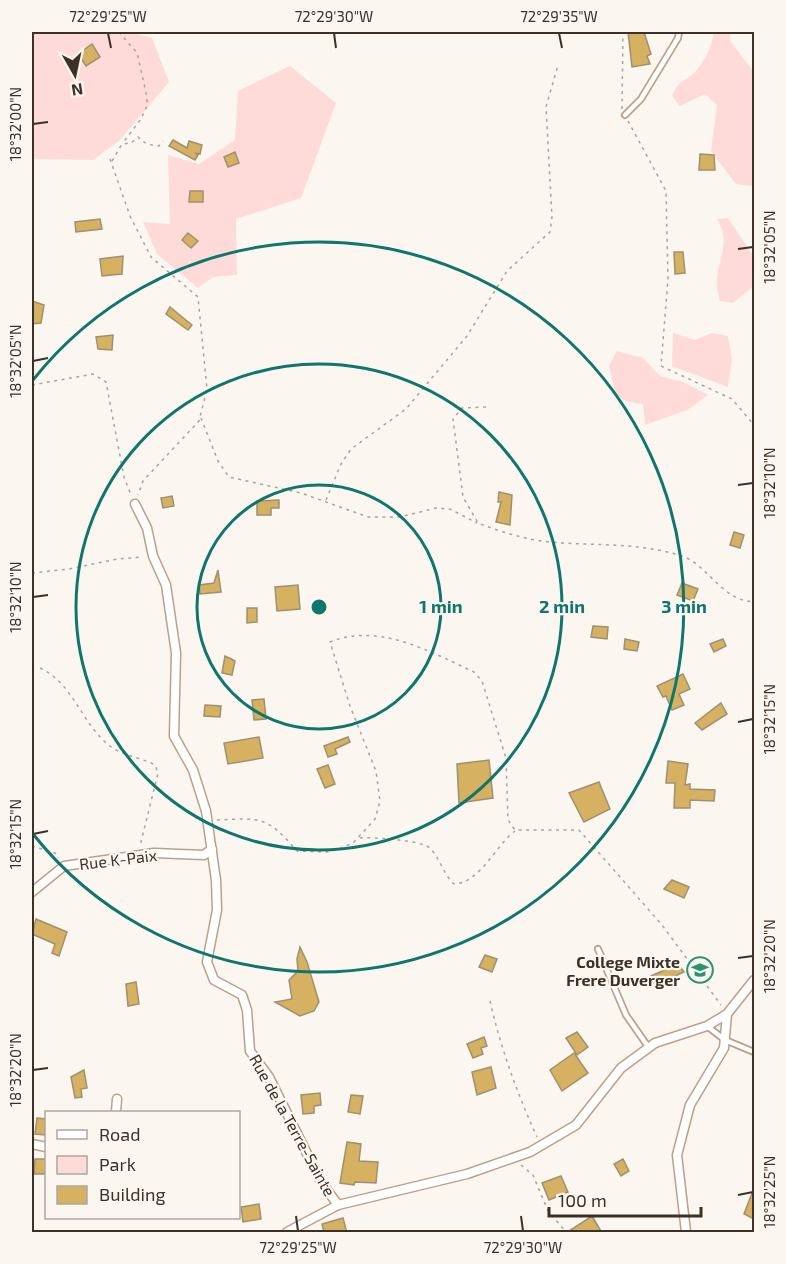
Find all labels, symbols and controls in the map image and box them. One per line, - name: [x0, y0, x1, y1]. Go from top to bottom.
- text: 72°29'25"W: [69, 7, 147, 25]
- text: 72°29'30"W: [295, 7, 373, 25]
- text: 72°29'35"W: [520, 7, 598, 25]
- north arrow: [45, 45, 105, 105]
- text: N: [70, 80, 85, 101]
- text: 18°32'00"N: [6, 87, 24, 161]
- text: 18°32'05"N: [760, 210, 778, 284]
- text: 18°32'05"N: [6, 324, 24, 398]
- text: 18°32'10"N: [760, 447, 778, 519]
- text: 18°32'10"N: [6, 561, 24, 633]
- text: 1 min: [419, 595, 463, 617]
- text: 2 min: [539, 595, 585, 617]
- text: 3 min: [661, 595, 707, 617]
- centre of rings: [309, 597, 329, 617]
- text: 18°32'15"N: [760, 684, 778, 754]
- text: 18°32'15"N: [6, 799, 24, 869]
- street label: Rue K-Paix: [78, 845, 158, 873]
- text: 18°32'20"N: [760, 919, 778, 993]
- place label: College Mixte Frere Duverger: [566, 952, 680, 989]
- school or university icon: College Mixte Frere Duverger: [685, 955, 715, 985]
- text: 18°32'20"N: [6, 1033, 24, 1107]
- street label: Rue de la Terre-Sainte: [246, 1051, 340, 1199]
- legend: [45, 1111, 240, 1219]
- text: Road: [99, 1123, 140, 1145]
- text: Park: [99, 1153, 136, 1175]
- text: 18°32'25"N: [760, 1156, 778, 1228]
- scale bar: [549, 1180, 700, 1218]
- text: Building: [99, 1183, 166, 1205]
- text: 100 m: [558, 1189, 607, 1211]
- text: 72°29'25"W: [259, 1238, 337, 1256]
- text: 72°29'30"W: [484, 1238, 562, 1256]

